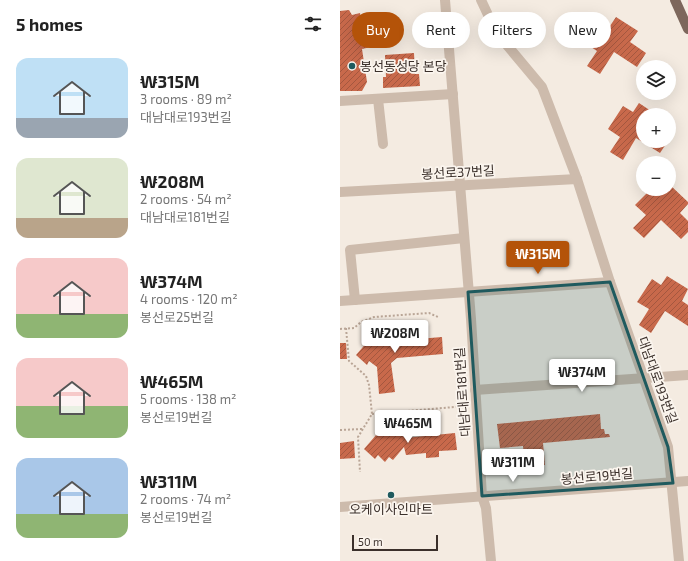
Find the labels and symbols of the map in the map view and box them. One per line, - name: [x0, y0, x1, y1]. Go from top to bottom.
- place label: 봉선동성당 본당: [360, 58, 447, 74]
- marker: 봉선동성당 본당: [347, 61, 357, 71]
- street label: 봉선로37번길: [421, 162, 495, 182]
- pin: ₩315M: [510, 241, 566, 275]
- pin: ₩208M: [367, 320, 423, 354]
- street label: 대남대로193번길: [635, 334, 681, 426]
- street label: 대남대로181번길: [451, 347, 473, 437]
- pin: ₩374M: [554, 359, 610, 393]
- pin: ₩465M: [380, 410, 436, 444]
- pin: ₩311M: [485, 449, 541, 483]
- street label: 봉선로19번길: [560, 465, 634, 487]
- marker: 오케이사인마트: [386, 490, 396, 500]
- place label: 오케이사인마트: [349, 501, 433, 517]
- scale bar: [352, 533, 438, 552]

